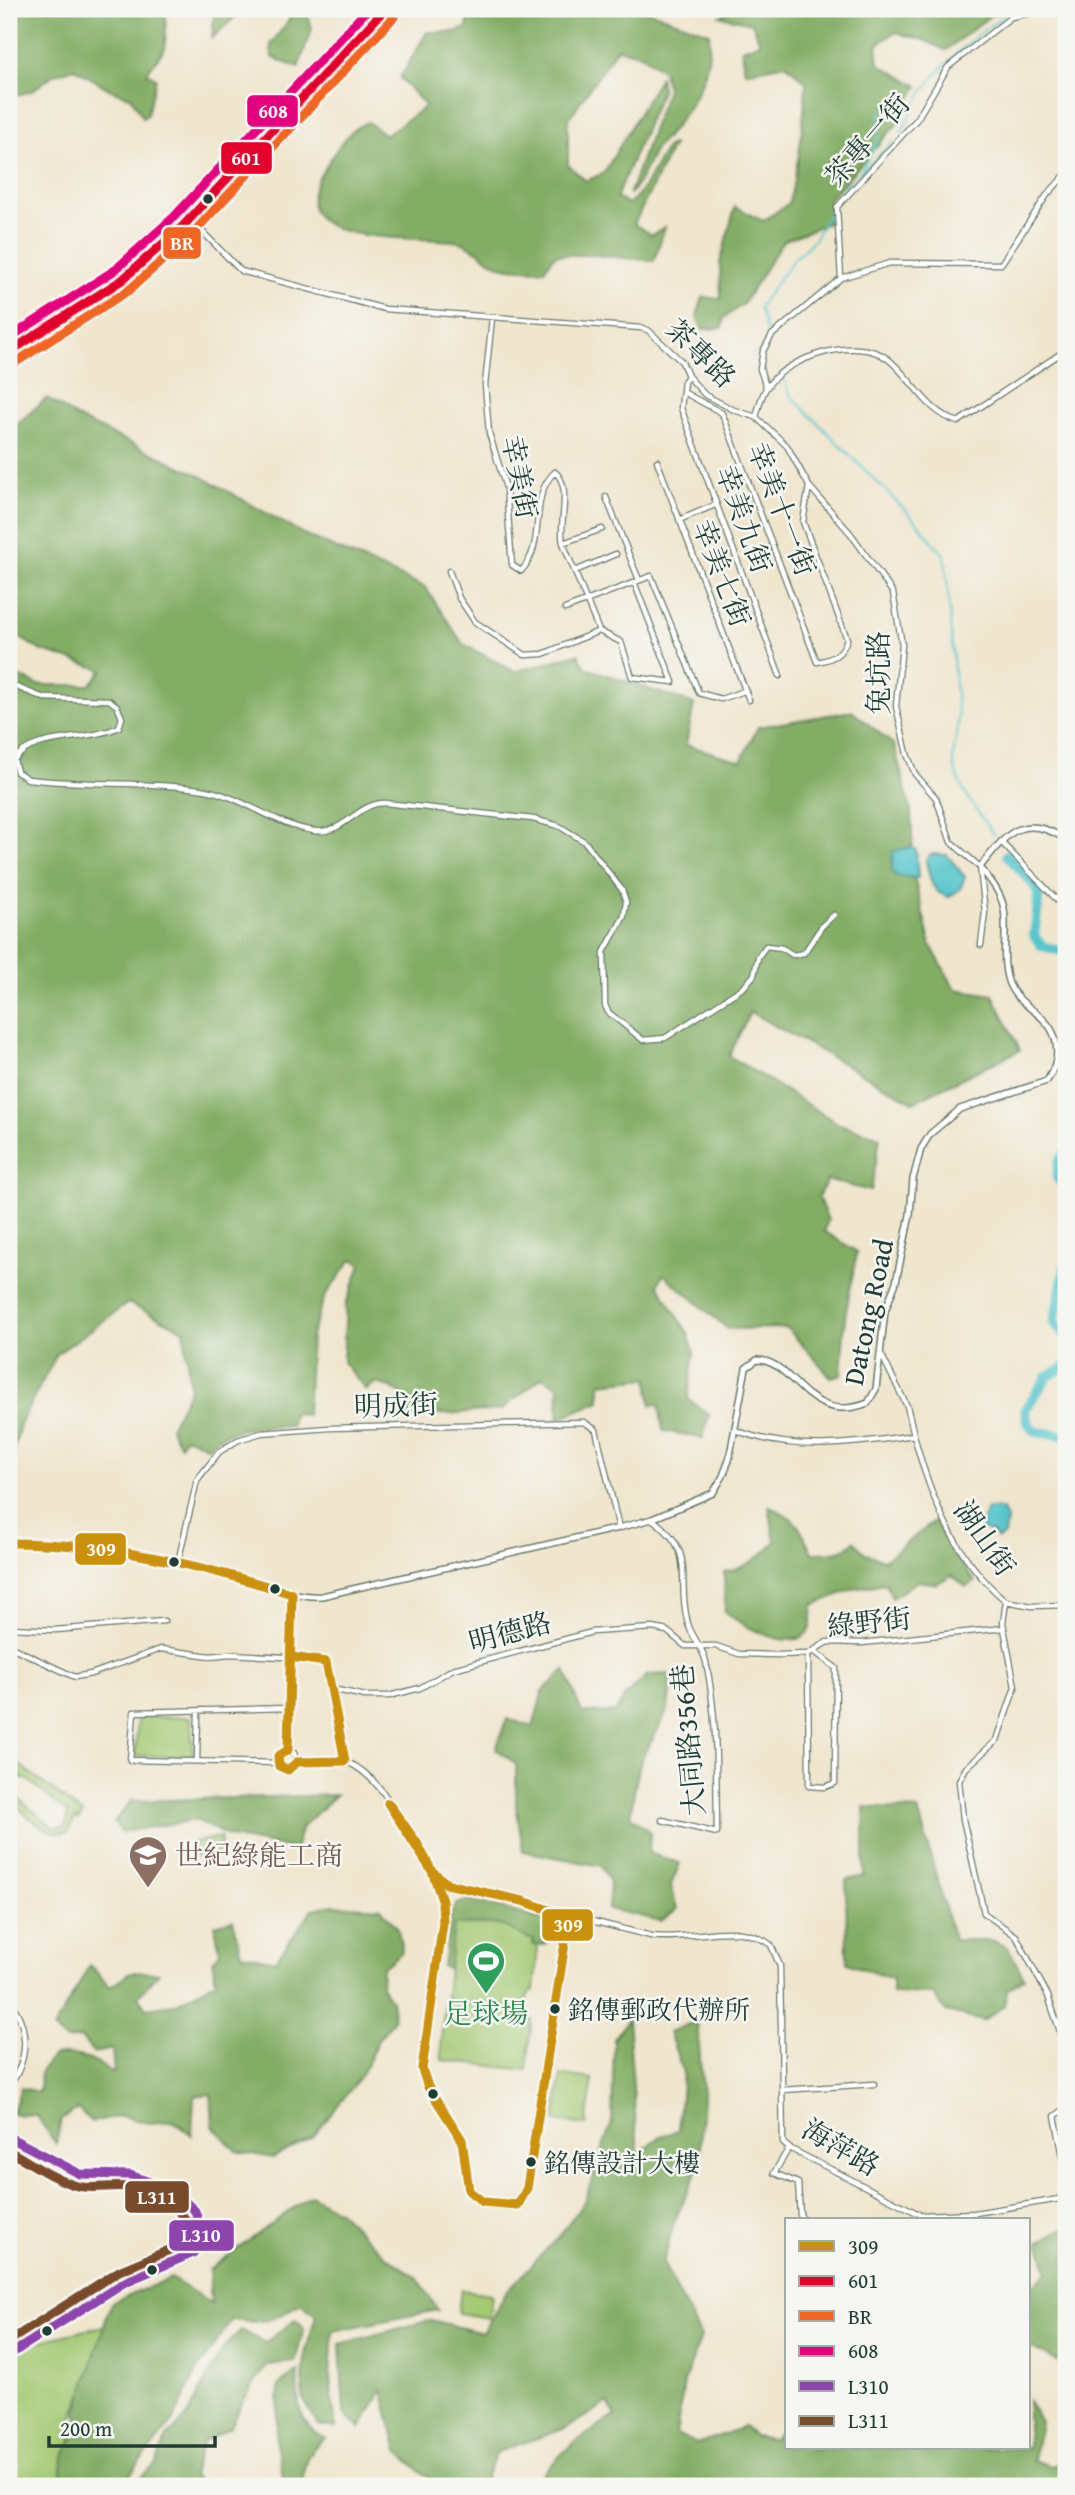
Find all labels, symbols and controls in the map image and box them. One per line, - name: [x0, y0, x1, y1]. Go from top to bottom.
- street label: 茶專一街: [814, 84, 919, 195]
- line badge: 608: [246, 94, 299, 128]
- text: 608: [258, 97, 288, 125]
- line badge: 601: [220, 141, 273, 175]
- text: 601: [231, 144, 261, 172]
- unlabelled marker: [201, 192, 215, 206]
- line badge: BR: [162, 226, 202, 260]
- text: BR: [170, 229, 194, 257]
- street label: 茶專路: [657, 309, 746, 397]
- street label: 幸美街: [492, 432, 549, 522]
- street label: 幸美十一街: [738, 436, 827, 582]
- street label: 幸美九街: [706, 459, 783, 578]
- street label: 幸美七街: [683, 513, 762, 632]
- street label: 兔坑路: [857, 631, 898, 715]
- street label: Datong Road: [832, 1235, 903, 1389]
- street label: 明成街: [353, 1383, 439, 1426]
- street label: 湖山街: [945, 1492, 1026, 1584]
- line badge: 309: [74, 1532, 127, 1566]
- text: 309: [86, 1535, 116, 1563]
- unlabelled marker: [167, 1555, 181, 1569]
- unlabelled marker: [268, 1582, 282, 1596]
- street label: 綠野街: [825, 1597, 913, 1646]
- street label: 明德路: [464, 1601, 556, 1662]
- street label: 大同路356巷: [660, 1662, 715, 1818]
- school or university icon: 世紀綠能工商: [127, 1834, 169, 1889]
- place label: 世紀綠能工商: [175, 1834, 343, 1875]
- line badge: 309: [541, 1908, 594, 1942]
- text: 309: [553, 1911, 583, 1939]
- sports icon: 足球場: [465, 1940, 507, 1995]
- place label: 銘傳郵政代辦所: [568, 1990, 750, 2029]
- place label: 足球場: [444, 1992, 528, 2033]
- marker: 銘傳郵政代辦所: [548, 2002, 562, 2016]
- unlabelled marker: [426, 2087, 440, 2101]
- street label: 海萍路: [795, 2108, 888, 2185]
- place label: 銘傳設計大樓: [544, 2143, 700, 2182]
- marker: 銘傳設計大樓: [524, 2155, 538, 2169]
- line badge: L311: [124, 2180, 190, 2214]
- text: L311: [137, 2183, 177, 2211]
- legend: [785, 2218, 1030, 2450]
- line badge: L310: [168, 2219, 235, 2252]
- text: L310: [181, 2221, 221, 2249]
- text: 309: [848, 2231, 878, 2262]
- unlabelled marker: [145, 2263, 159, 2277]
- text: 601: [848, 2265, 878, 2296]
- text: BR: [848, 2301, 873, 2332]
- unlabelled marker: [40, 2324, 54, 2338]
- text: 608: [848, 2335, 878, 2366]
- text: L310: [848, 2371, 889, 2402]
- scale bar: [49, 2404, 215, 2448]
- text: L311: [848, 2405, 889, 2436]
- text: 200 m: [60, 2413, 112, 2444]

